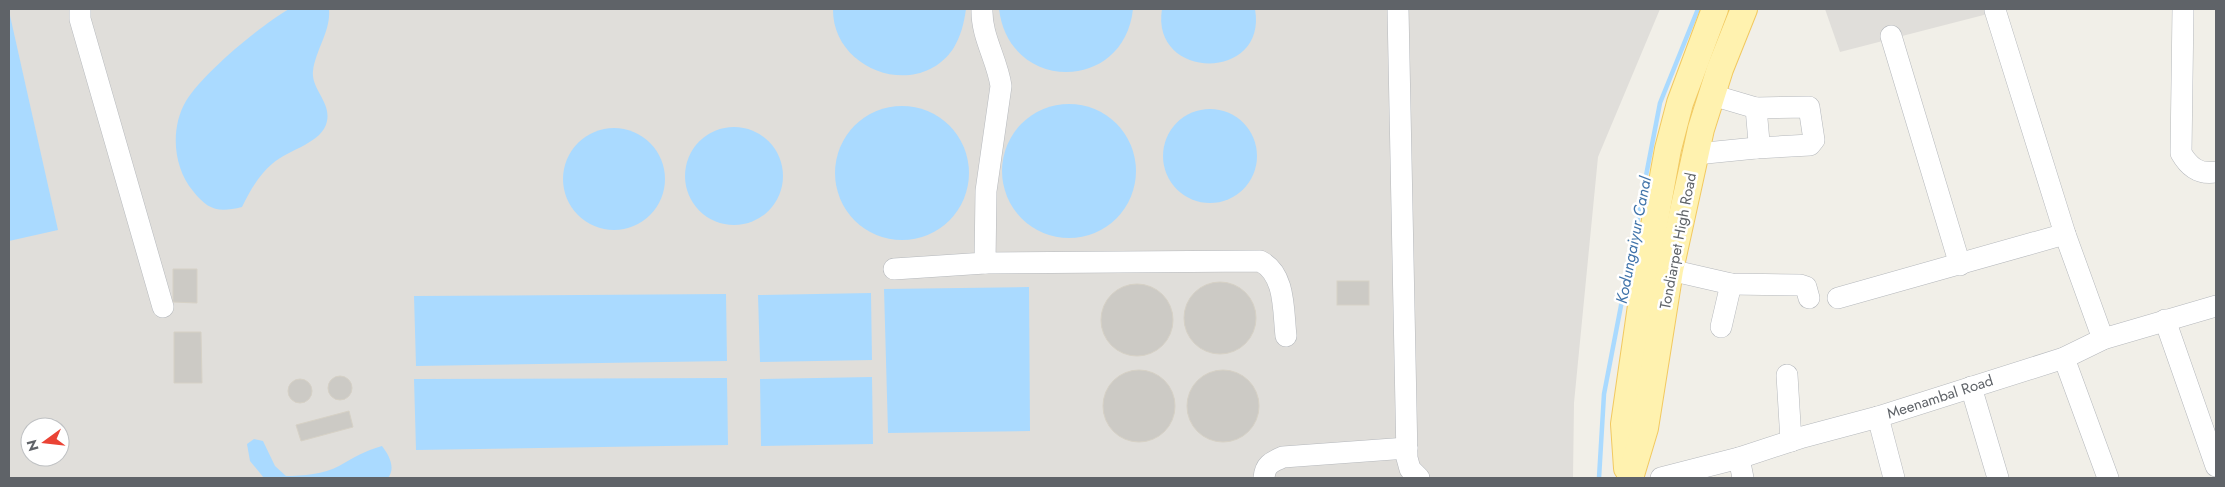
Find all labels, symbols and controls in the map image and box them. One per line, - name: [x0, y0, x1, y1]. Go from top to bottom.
- street label: Tondiarpet High Road: [1654, 171, 1702, 311]
- water label: Kodungaiyur Canal: [1610, 173, 1657, 306]
- street label: Meenambal Road: [1884, 369, 1996, 425]
- north arrow: [20, 417, 70, 467]
- text: N: [21, 437, 44, 453]

